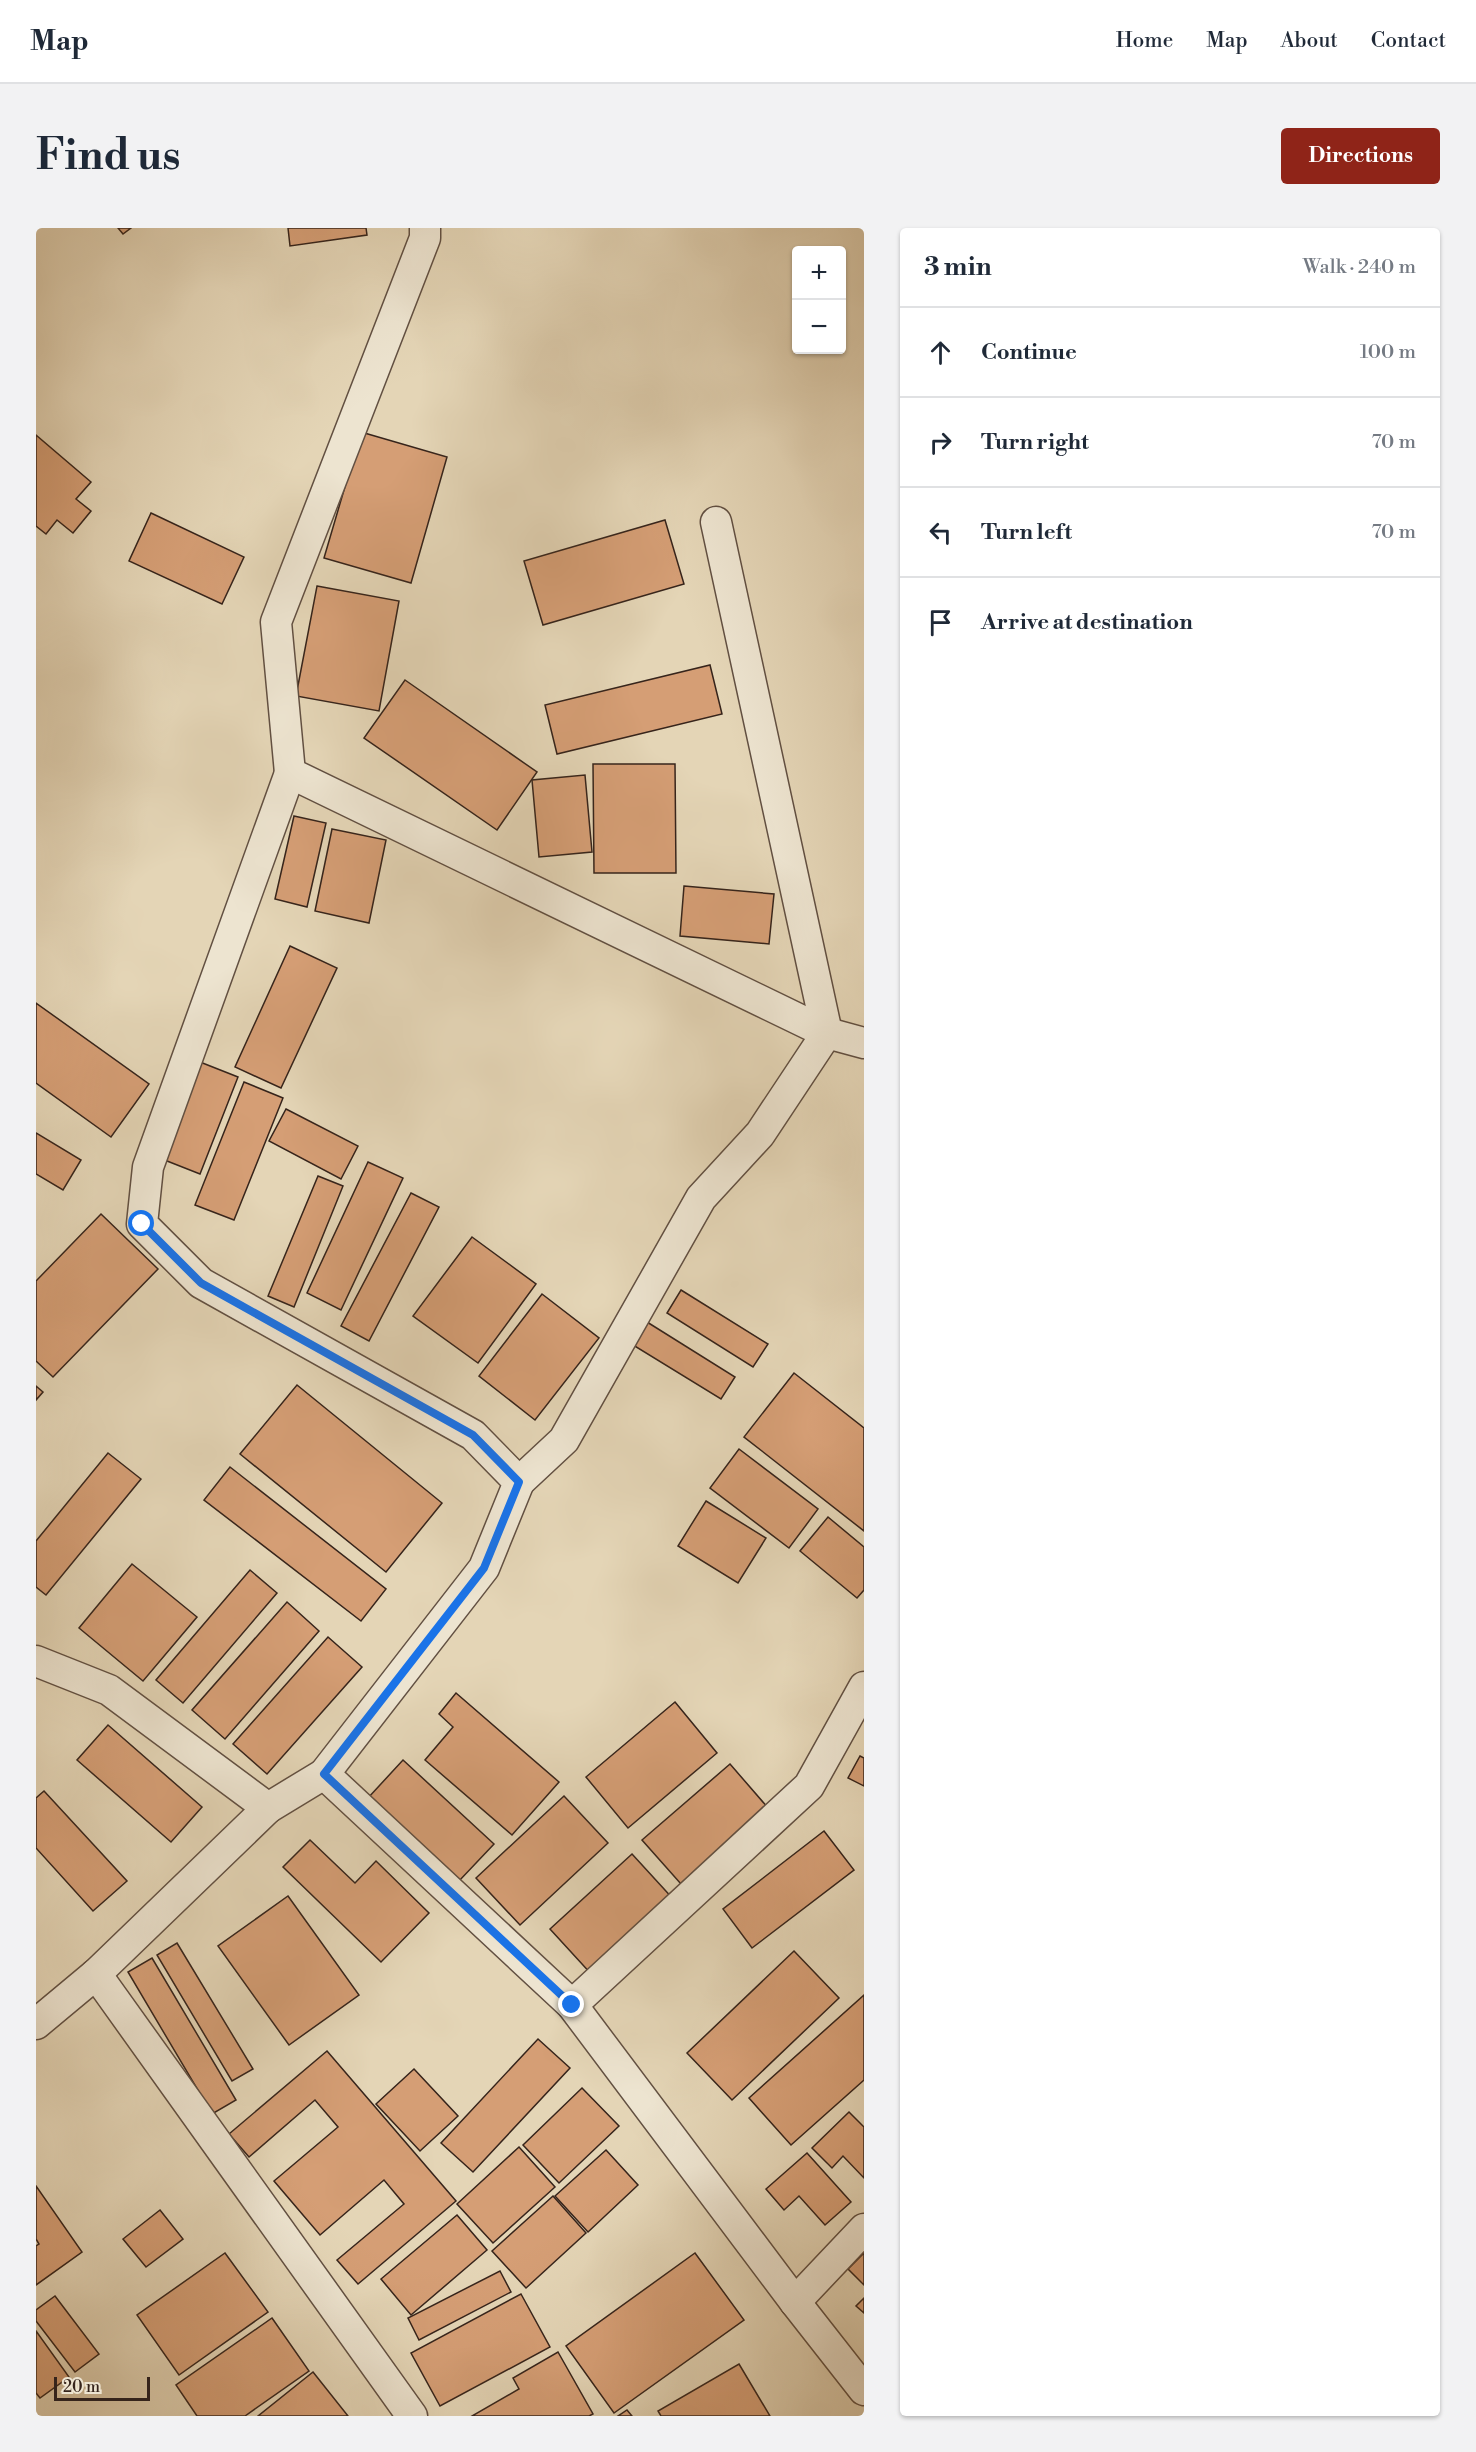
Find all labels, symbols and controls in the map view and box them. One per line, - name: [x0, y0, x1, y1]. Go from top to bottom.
- text: Map: [30, 24, 89, 59]
- text: Home: [1116, 28, 1173, 54]
- text: Map: [1206, 28, 1248, 54]
- text: About: [1281, 28, 1338, 54]
- text: Contact: [1371, 28, 1446, 54]
- button: Directions: [1281, 128, 1440, 184]
- text: Find us: [36, 130, 180, 183]
- map controls: [792, 246, 846, 354]
- button: +: [792, 246, 846, 300]
- text: 3 min: [924, 251, 992, 283]
- text: Walk · 240 m: [1303, 255, 1416, 280]
- button: −: [792, 300, 846, 354]
- icon: ahead: [924, 336, 957, 369]
- text: Continue: [981, 339, 1077, 366]
- text: 100 m: [1360, 340, 1416, 365]
- icon: right: [924, 426, 957, 459]
- text: Turn right: [981, 429, 1089, 456]
- text: 70 m: [1372, 430, 1416, 455]
- icon: left: [924, 516, 957, 549]
- text: Turn left: [981, 519, 1072, 546]
- text: 70 m: [1372, 520, 1416, 545]
- icon: arrive: [924, 606, 957, 639]
- text: Arrive at destination: [981, 609, 1193, 636]
- route start: [128, 1210, 154, 1236]
- route end: [558, 1991, 584, 2017]
- scale bar: [54, 2374, 150, 2402]
- text: 20 m: [63, 2377, 100, 2397]

